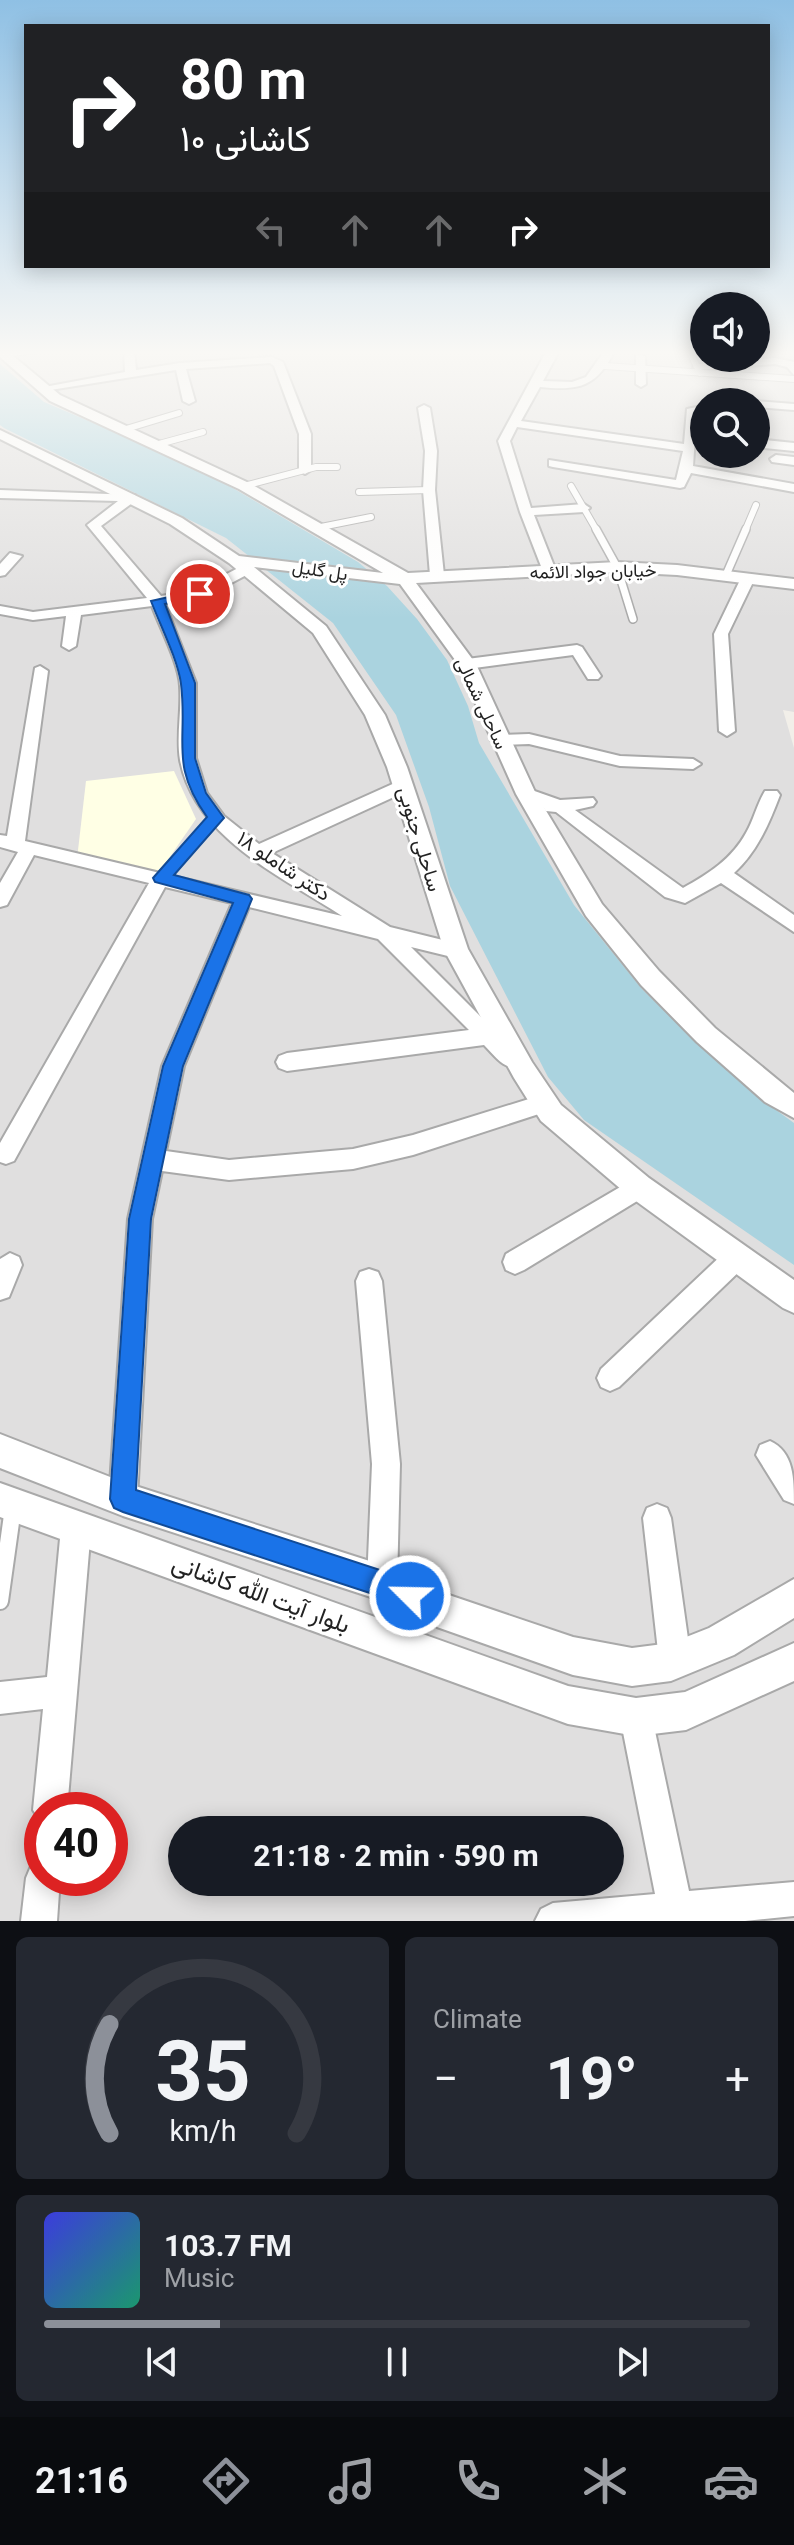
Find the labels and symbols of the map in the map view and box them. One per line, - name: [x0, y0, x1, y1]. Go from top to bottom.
- street label: پل گلیل: [291, 556, 349, 586]
- street label: خیابان جواد الائمه: [529, 559, 657, 584]
- pin: [166, 560, 234, 628]
- street label: ساحلی شمالی: [451, 654, 512, 753]
- street label: ساحلی جنوبی: [392, 784, 447, 895]
- street label: دکتر شاملو ۱۸: [232, 826, 335, 907]
- street label: بلوار آیت الله کاشانی: [168, 1549, 354, 1640]
- position arrow: [368, 1554, 452, 1638]
- speed limit sign: 40: [24, 1792, 128, 1896]

